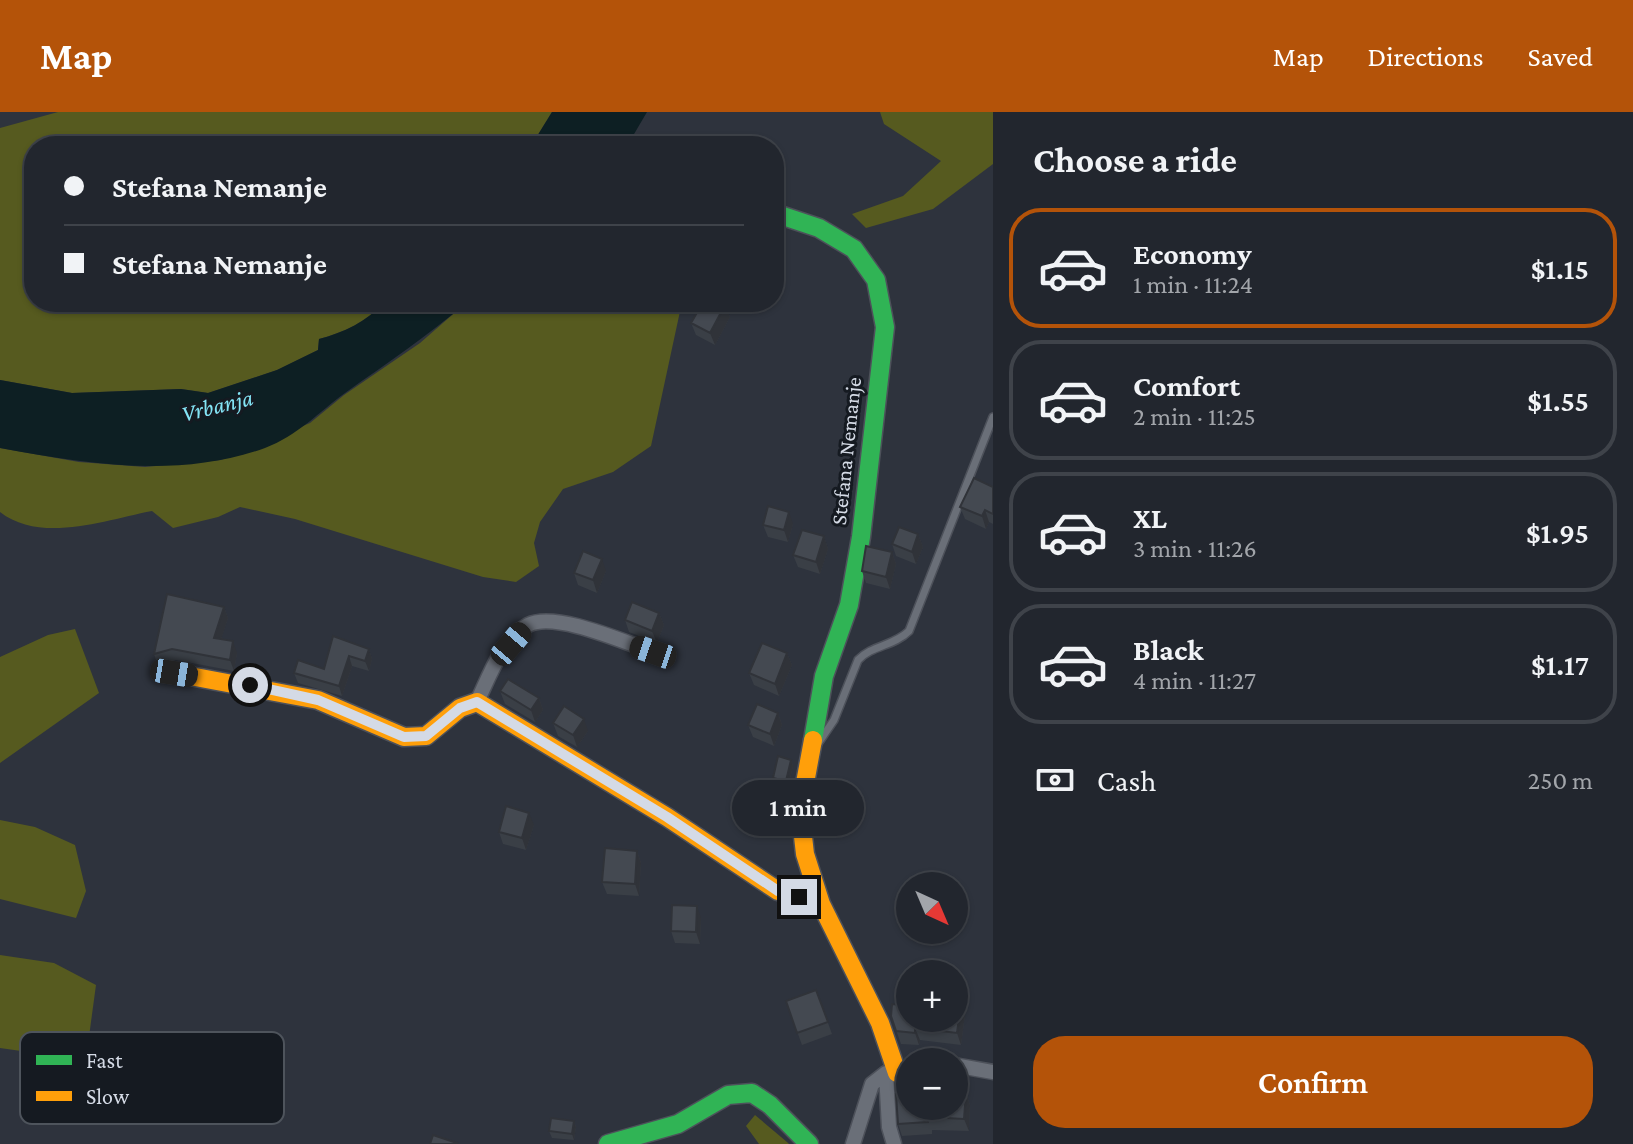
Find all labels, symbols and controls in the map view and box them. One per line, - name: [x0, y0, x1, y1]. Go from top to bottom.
- text: Map: [40, 35, 113, 77]
- text: Map: [1273, 41, 1324, 72]
- text: Directions: [1368, 41, 1483, 72]
- text: Saved: [1527, 41, 1593, 72]
- text: Choose a ride: [1033, 140, 1237, 180]
- text: Stefana Nemanje: [112, 170, 327, 203]
- icon: car: [1037, 232, 1109, 304]
- text: Economy: [1133, 237, 1252, 270]
- text: Stefana Nemanje: [112, 247, 327, 280]
- text: $1.15: [1531, 252, 1589, 285]
- text: 1 min · 11:24: [1133, 270, 1253, 299]
- icon: car: [1037, 364, 1109, 436]
- text: Comfort: [1133, 369, 1240, 402]
- street label: Stefana Nemanje: [826, 376, 866, 526]
- water label: Vrbanja: [178, 383, 256, 428]
- text: $1.55: [1527, 384, 1589, 417]
- text: 2 min · 11:25: [1133, 402, 1256, 431]
- icon: car: [1037, 496, 1109, 568]
- text: XL: [1133, 501, 1167, 534]
- text: $1.95: [1526, 516, 1589, 549]
- text: 3 min · 11:26: [1133, 534, 1257, 563]
- car: [486, 618, 536, 670]
- icon: car: [1037, 628, 1109, 700]
- car: [626, 633, 680, 671]
- text: Black: [1133, 633, 1204, 666]
- text: $1.17: [1531, 648, 1589, 681]
- car: [148, 657, 200, 689]
- text: 4 min · 11:27: [1133, 666, 1256, 695]
- route start: [232, 667, 268, 703]
- icon: cash: [1033, 758, 1077, 802]
- text: Cash: [1097, 764, 1156, 797]
- text: 250 m: [1528, 766, 1593, 795]
- callout: 1 min: [733, 781, 865, 837]
- text: 1 min: [769, 793, 827, 822]
- north arrow: [896, 872, 968, 944]
- map controls: [896, 872, 968, 1120]
- route end: [781, 879, 817, 915]
- button: +: [896, 960, 968, 1032]
- legend: [20, 1032, 284, 1124]
- button: Confirm: [1033, 1036, 1593, 1128]
- text: Fast: [86, 1048, 123, 1073]
- button: −: [896, 1048, 968, 1120]
- text: Slow: [86, 1084, 130, 1109]

